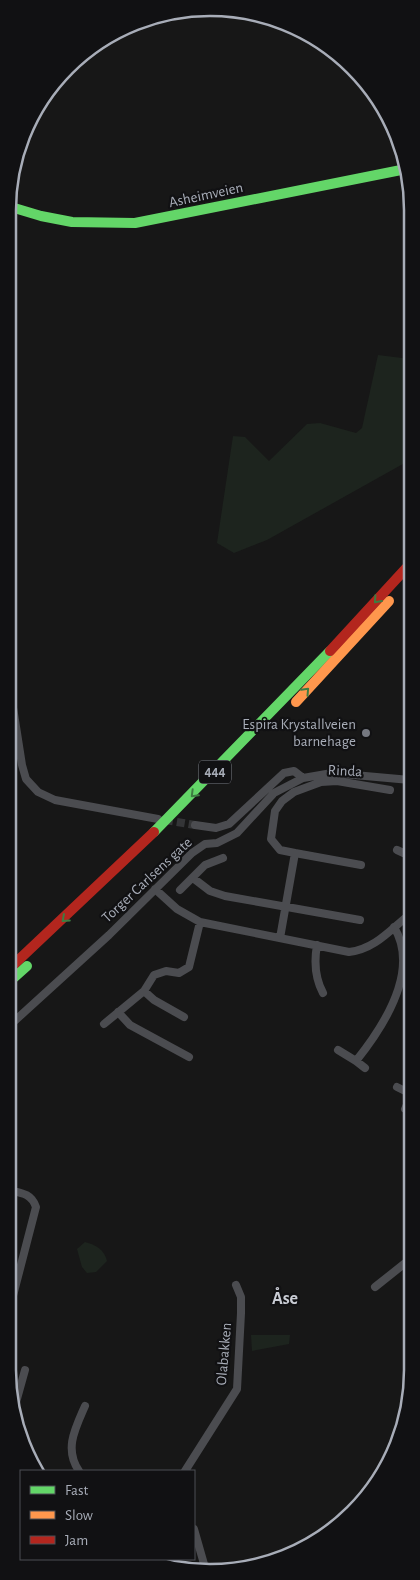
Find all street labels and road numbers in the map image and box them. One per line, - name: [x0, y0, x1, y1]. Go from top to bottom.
- street label: Asheimveien: [167, 180, 245, 210]
- road number: 444: [199, 760, 231, 784]
- street label: Rinda: [327, 763, 363, 779]
- street label: Torger Carlsens gate: [99, 835, 195, 925]
- street label: Olabakken: [214, 1322, 234, 1386]

